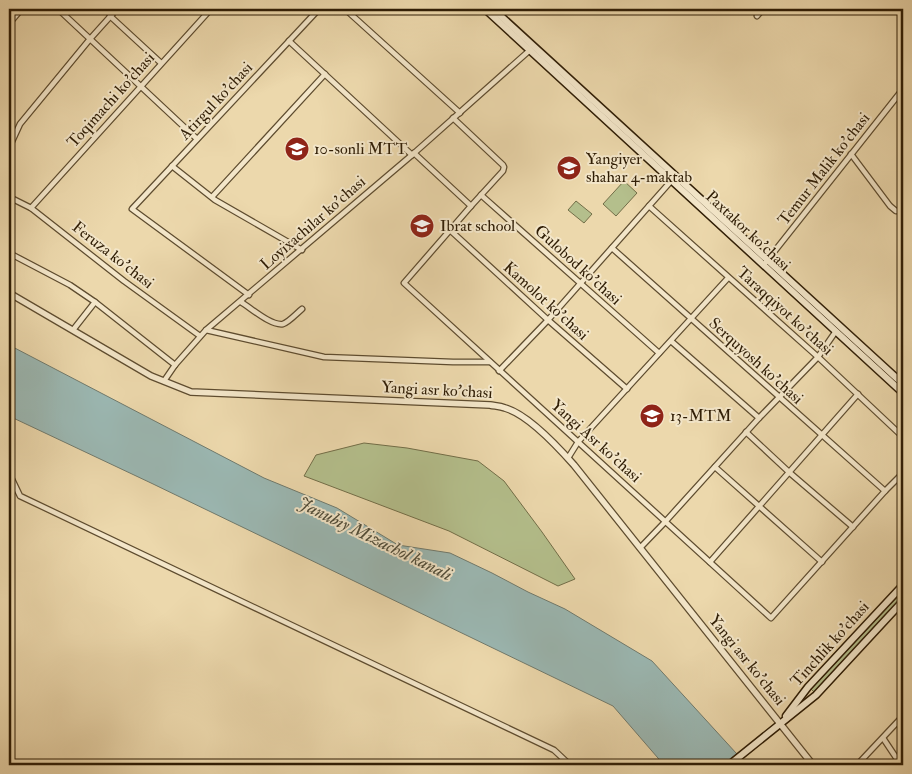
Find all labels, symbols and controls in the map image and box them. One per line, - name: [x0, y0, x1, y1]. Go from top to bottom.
- street label: Toqimachi ko'chasi: [63, 48, 159, 152]
- street label: Atirgul ko'chasi: [174, 58, 257, 145]
- street label: Temur Malik ko'chasi: [774, 109, 874, 229]
- school or university icon: 10-sonli MTT: [284, 136, 310, 162]
- place label: 10-sonli MTT: [314, 139, 407, 159]
- place label: Yangiyer shahar 4-maktab: [586, 149, 692, 187]
- school or university icon: Yangiyer shahar 4-maktab: [556, 155, 582, 181]
- street label: Loyixachilar ko'chasi: [256, 172, 370, 274]
- street label: Paxtakor ko'chasi: [701, 187, 795, 275]
- school or university icon: Ibrat school: [409, 213, 435, 239]
- place label: Ibrat school: [440, 216, 515, 236]
- street label: Feruza ko'chasi: [68, 217, 158, 293]
- street label: Gulobod ko'chasi: [530, 221, 626, 309]
- street label: Kamolot ko'chasi: [499, 257, 593, 345]
- street label: Taraqqiyot ko'chasi: [733, 262, 837, 360]
- street label: Serquyosh ko'chasi: [705, 313, 807, 409]
- street label: Yangi asr ko'chasi: [381, 377, 493, 403]
- street label: Yangi Asr ko'chasi: [547, 395, 645, 487]
- school or university icon: 13-MTM: [639, 403, 665, 429]
- place label: 13-MTM: [670, 406, 731, 426]
- water label: Janubiy Mizachol kanali: [294, 492, 456, 586]
- street label: Tinchlik ko'chasi: [786, 597, 874, 691]
- street label: Yangi asr ko'chasi: [704, 611, 790, 709]

